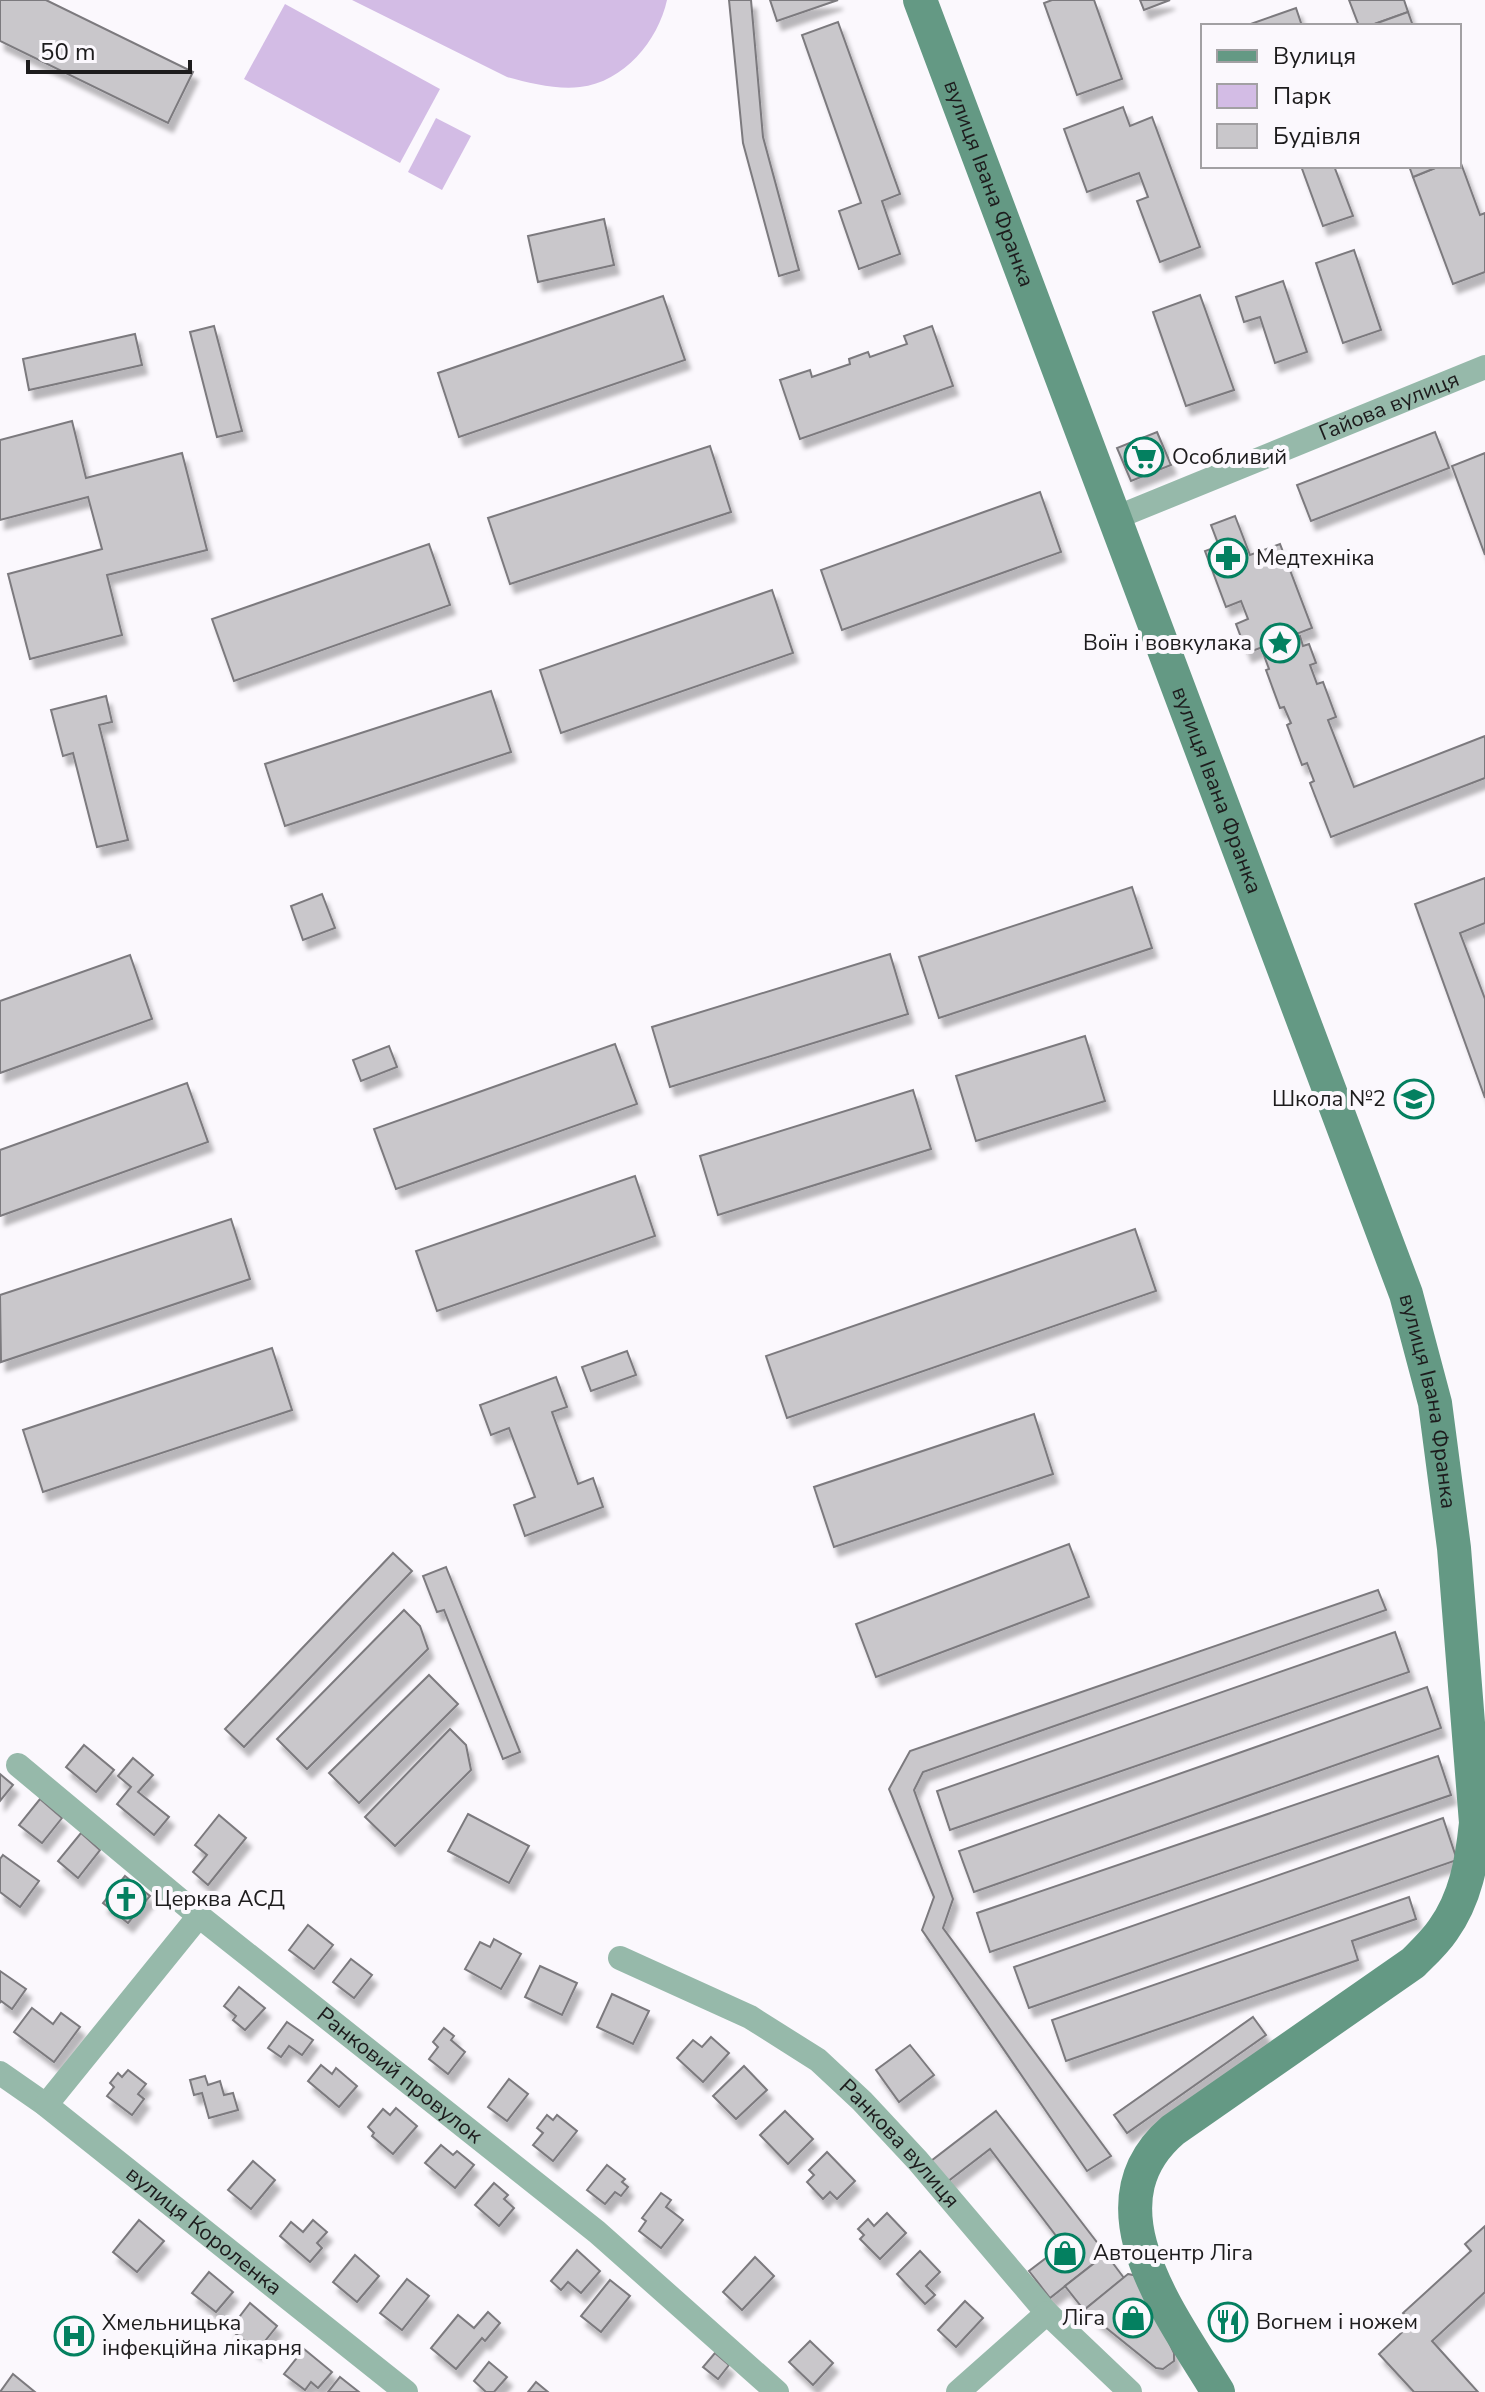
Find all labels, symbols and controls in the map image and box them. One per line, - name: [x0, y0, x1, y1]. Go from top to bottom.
- scale bar: [28, 24, 190, 74]
- legend: [1201, 24, 1461, 168]
- text: 50 m: [40, 36, 96, 68]
- text: Вулиця: [1273, 40, 1356, 72]
- street label: вулиця Івана Франка: [936, 76, 1041, 291]
- text: Парк: [1273, 80, 1331, 112]
- text: Будівля: [1273, 120, 1361, 152]
- street label: Гайова вулиця: [1314, 364, 1464, 448]
- supermarket icon: Особливий: [1123, 436, 1165, 478]
- place label: Особливий: [1172, 442, 1287, 472]
- pharmacy icon: Медтехніка: [1207, 537, 1249, 579]
- place label: Медтехніка: [1256, 543, 1375, 573]
- place icon: Воїн і вовкулака: [1259, 622, 1301, 664]
- place label: Воїн і вовкулака: [1083, 628, 1252, 658]
- street label: вулиця Івана Франка: [1164, 682, 1269, 898]
- school or university icon: Школа №2: [1393, 1078, 1435, 1120]
- place label: Школа №2: [1272, 1084, 1386, 1114]
- street label: вулиця Івана Франка: [1392, 1290, 1464, 1510]
- church icon: Церква АСД: [105, 1878, 147, 1920]
- place label: Церква АСД: [154, 1884, 285, 1914]
- street label: Ранковий провулок: [311, 2000, 489, 2151]
- street label: Ранкова вулиця: [833, 2072, 967, 2214]
- street label: вулиця Короленка: [120, 2159, 288, 2302]
- shop icon: Автоцентр Ліга: [1044, 2232, 1086, 2274]
- place label: Автоцентр Ліга: [1093, 2238, 1253, 2268]
- shop icon: Ліга: [1112, 2297, 1154, 2339]
- restaurant icon: Вогнем і ножем: [1207, 2301, 1249, 2343]
- place label: Ліга: [1062, 2303, 1105, 2333]
- place label: Вогнем і ножем: [1256, 2307, 1418, 2337]
- place label: Хмельницька інфекційна лікарня: [102, 2308, 302, 2363]
- hospital icon: Хмельницька інфекційна лікарня: [53, 2315, 95, 2357]

